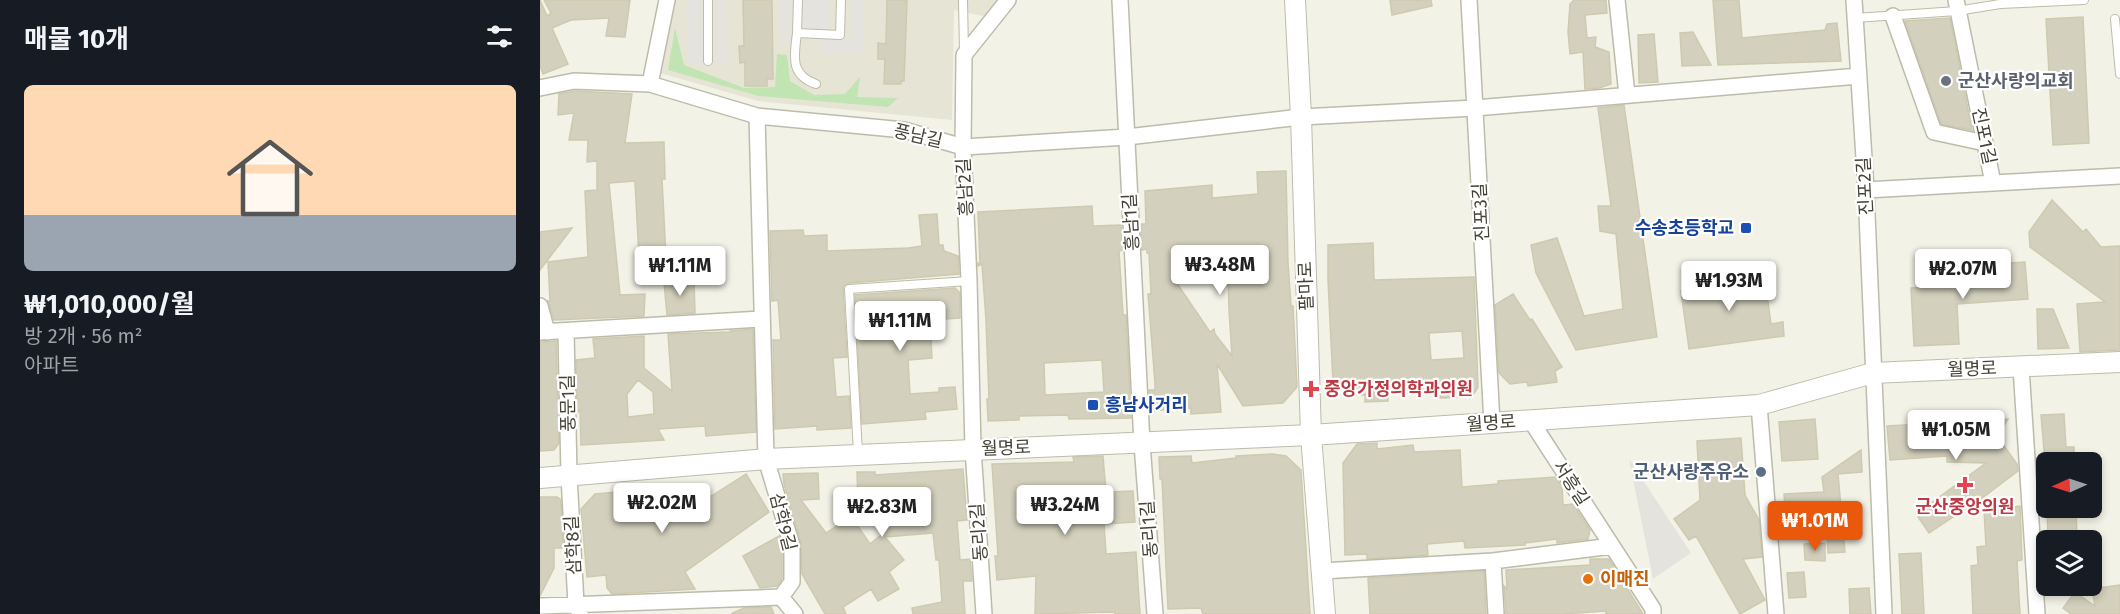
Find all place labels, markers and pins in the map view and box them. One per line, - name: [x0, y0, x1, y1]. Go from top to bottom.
- place label: 군산사랑의교회: [1958, 70, 2074, 92]
- marker: 군산사랑의교회: [1939, 74, 1953, 88]
- place label: 수송초등학교: [1635, 217, 1734, 239]
- marker: 수송초등학교: [1739, 221, 1753, 235]
- pin: ₩3.48M: [1171, 245, 1269, 296]
- pin: ₩1.11M: [631, 246, 729, 297]
- pin: ₩2.07M: [1914, 249, 2012, 300]
- pin: ₩1.93M: [1680, 261, 1778, 312]
- pin: ₩1.11M: [851, 301, 949, 352]
- place label: 중앙가정의학과의원: [1324, 378, 1473, 400]
- marker: 중앙가정의학과의원: [1302, 380, 1320, 398]
- place label: 흥남사거리: [1105, 394, 1188, 416]
- marker: 흥남사거리: [1086, 398, 1100, 412]
- pin: ₩1.05M: [1907, 410, 2005, 461]
- place label: 군산사랑주유소: [1633, 461, 1749, 483]
- marker: 군산사랑주유소: [1754, 465, 1768, 479]
- marker: 군산중앙의원: [1956, 476, 1974, 494]
- pin: ₩2.02M: [613, 483, 711, 534]
- pin: ₩3.24M: [1016, 485, 1114, 536]
- pin: ₩2.83M: [833, 487, 931, 538]
- place label: 군산중앙의원: [1915, 496, 2015, 518]
- pin: ₩1.01M: [1766, 501, 1864, 552]
- place label: 이매진: [1600, 568, 1650, 590]
- marker: 이매진: [1581, 572, 1595, 586]

